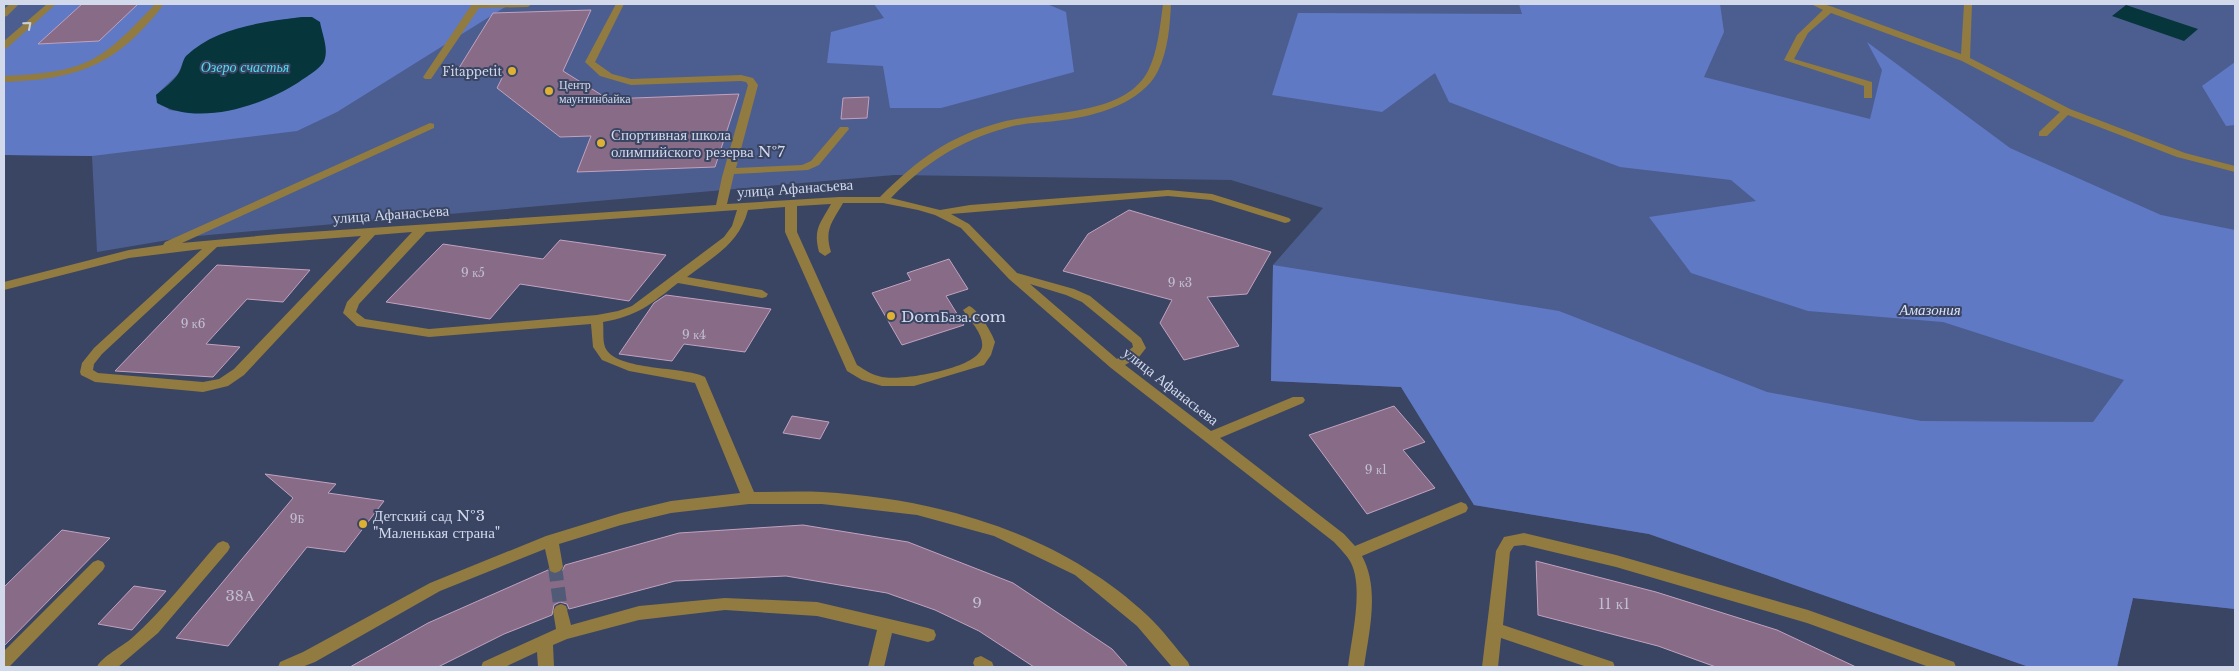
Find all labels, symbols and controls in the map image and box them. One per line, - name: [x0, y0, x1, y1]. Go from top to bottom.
- one-way arrow: [22, 22, 31, 31]
- water label: Озеро счастья: [201, 58, 289, 76]
- place label: Fitappetit: [442, 64, 502, 79]
- marker: Fitappetit: [506, 65, 518, 77]
- place label: Центр маунтинбайка: [559, 77, 631, 106]
- marker: Центр маунтинбайка: [543, 85, 555, 97]
- place label: Спортивная школа олимпийского резерва №7: [611, 125, 785, 161]
- marker: Спортивная школа олимпийского резерва №7: [595, 137, 607, 149]
- street label: улица Афанасьева: [736, 174, 854, 202]
- street label: улица Афанасьева: [332, 200, 450, 228]
- house number: 9 к5: [461, 265, 485, 280]
- house number: 9 к3: [1168, 275, 1192, 290]
- park label: Амазония: [1898, 300, 1961, 319]
- place label: DomБаза.com: [901, 307, 1006, 326]
- marker: DomБаза.com: [885, 310, 897, 322]
- house number: 9 к6: [181, 316, 206, 331]
- house number: 9 к4: [682, 327, 706, 342]
- street label: улица Афанасьева: [1119, 343, 1223, 430]
- house number: 9 к1: [1365, 462, 1387, 477]
- place label: Детский сад №3 "Маленькая страна": [373, 506, 500, 542]
- house number: 9Б: [290, 511, 304, 526]
- marker: Детский сад №3 "Маленькая страна": [357, 518, 369, 530]
- house number: 38А: [225, 586, 255, 605]
- house number: 9: [972, 593, 982, 612]
- house number: 11 к1: [1598, 594, 1630, 613]

